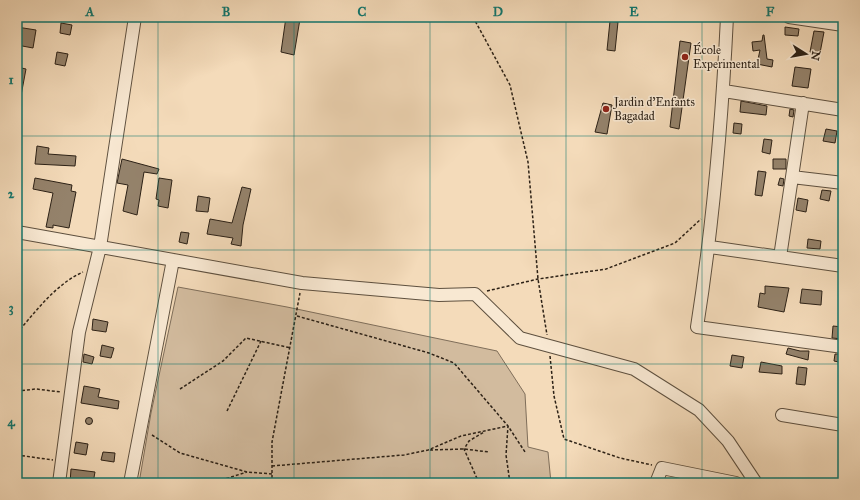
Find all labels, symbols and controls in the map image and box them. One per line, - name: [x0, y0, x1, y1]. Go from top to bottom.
- text: A: [85, 4, 95, 20]
- text: B: [222, 4, 231, 20]
- text: C: [358, 4, 367, 20]
- text: D: [493, 4, 503, 20]
- text: E: [629, 4, 639, 20]
- text: F: [766, 4, 775, 20]
- north arrow: [786, 34, 826, 74]
- place label: École Experimental: [693, 41, 761, 71]
- text: N: [808, 50, 823, 62]
- marker: École Experimental: [680, 52, 690, 62]
- text: 1: [8, 72, 14, 88]
- place label: Jardin d’Enfants Bagadad: [612, 95, 695, 124]
- marker: Jardin d’Enfants Bagadad: [601, 104, 611, 114]
- text: 2: [8, 186, 15, 202]
- text: 3: [8, 300, 14, 316]
- text: 4: [7, 414, 15, 430]

